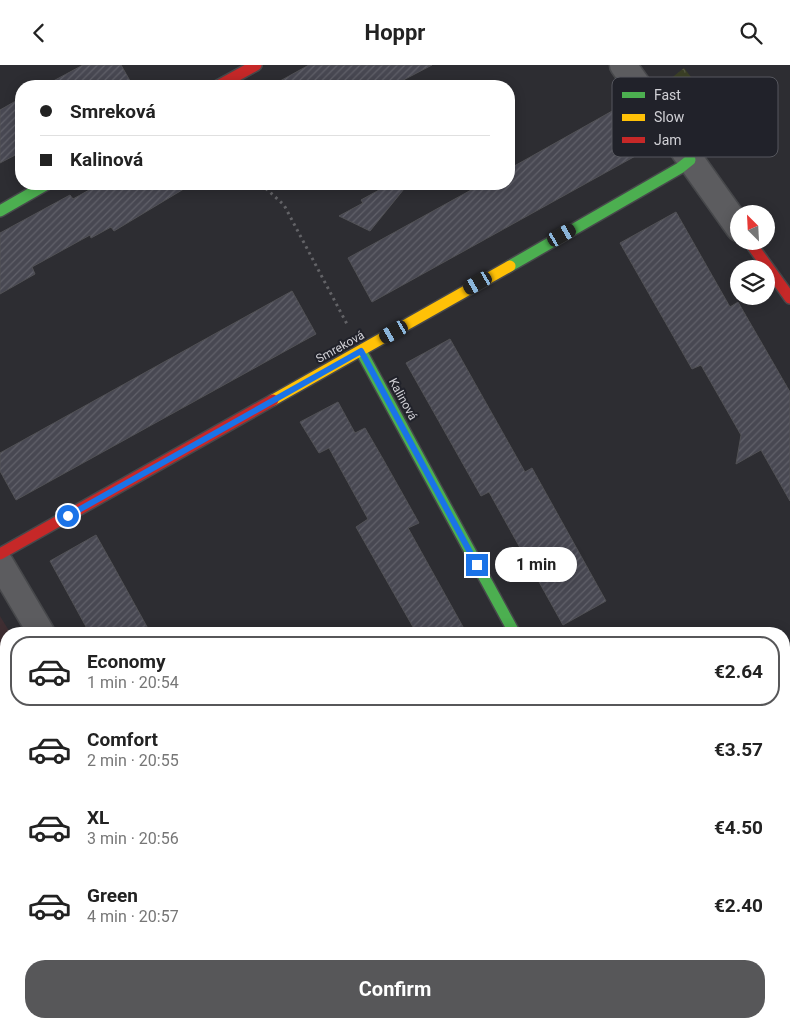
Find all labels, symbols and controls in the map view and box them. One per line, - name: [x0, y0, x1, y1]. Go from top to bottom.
- icon: back: [25, 19, 53, 47]
- icon: search: [737, 19, 765, 47]
- text: Hoppr: [365, 20, 425, 45]
- legend: [612, 77, 778, 157]
- text: Fast: [654, 87, 681, 103]
- text: Smreková: [70, 100, 156, 123]
- text: Slow: [654, 109, 685, 125]
- text: Jam: [654, 132, 682, 148]
- text: Kalinová: [70, 148, 143, 171]
- north arrow: [730, 205, 775, 250]
- map controls: [730, 205, 775, 305]
- car: [545, 221, 578, 249]
- button: layers: [730, 260, 775, 305]
- car: [461, 269, 494, 297]
- car: [377, 318, 410, 346]
- street label: Smreková: [313, 328, 367, 366]
- street label: Kalinová: [386, 376, 420, 422]
- route start: [57, 505, 79, 527]
- callout: 1 min: [494, 547, 577, 583]
- route end: [466, 554, 488, 576]
- text: 1 min: [516, 555, 556, 574]
- icon: car: [27, 649, 72, 694]
- text: Economy: [87, 650, 166, 673]
- text: €2.64: [714, 660, 763, 683]
- text: 1 min · 20:54: [87, 673, 179, 692]
- icon: car: [27, 727, 72, 772]
- text: Comfort: [87, 728, 158, 751]
- text: €3.57: [714, 738, 763, 761]
- text: 2 min · 20:55: [87, 751, 179, 770]
- icon: car: [27, 805, 72, 850]
- text: XL: [87, 806, 109, 829]
- text: €4.50: [714, 816, 763, 839]
- text: 3 min · 20:56: [87, 829, 179, 848]
- icon: car: [27, 883, 72, 928]
- text: Green: [87, 884, 138, 907]
- text: €2.40: [714, 894, 763, 917]
- text: 4 min · 20:57: [87, 907, 179, 926]
- button: Confirm: [25, 960, 765, 1018]

